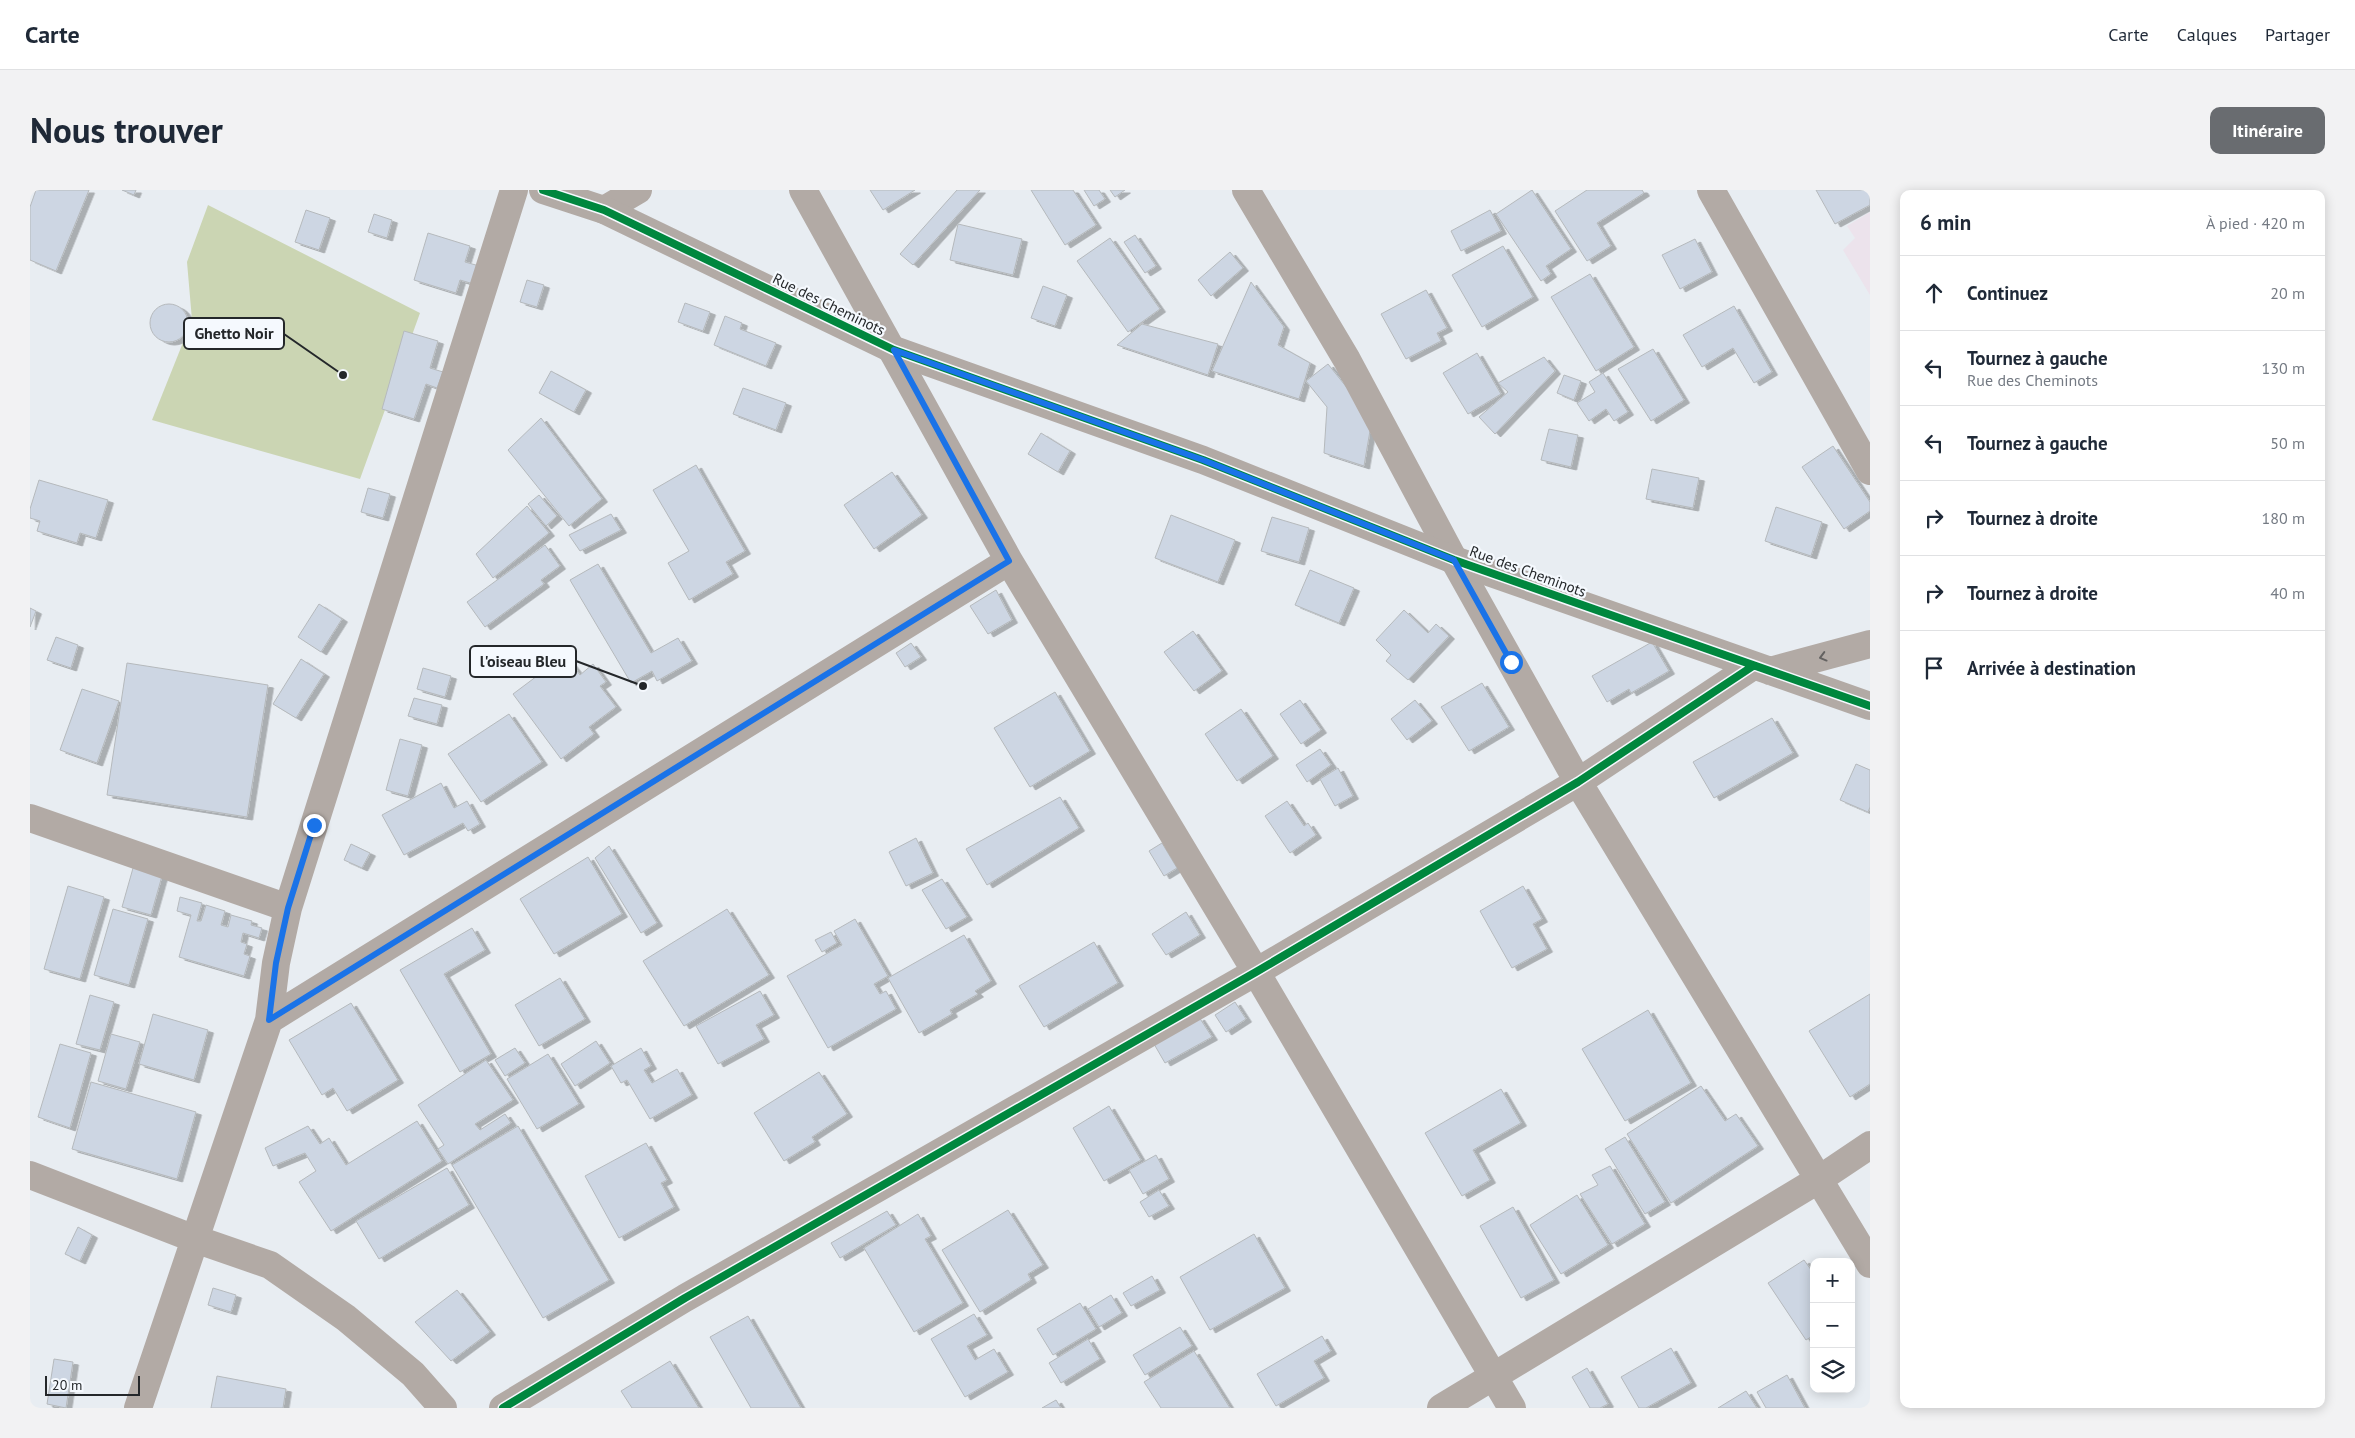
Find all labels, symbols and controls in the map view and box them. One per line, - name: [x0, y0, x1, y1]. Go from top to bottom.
- text: Carte: [25, 19, 80, 50]
- text: Carte: [2108, 23, 2149, 46]
- text: Calques: [2177, 23, 2237, 46]
- text: Partager: [2265, 23, 2330, 46]
- text: Nous trouver: [30, 107, 223, 153]
- button: Itinéraire: [2210, 107, 2325, 154]
- text: 6 min: [1920, 209, 1971, 236]
- text: À pied · 420 m: [2206, 213, 2305, 233]
- street label: Rue des Cheminots: [770, 269, 888, 339]
- icon: ahead: [1920, 279, 1948, 307]
- text: Continuez: [1967, 281, 2048, 305]
- text: 20 m: [2270, 283, 2305, 303]
- callout: Ghetto Noir: [184, 318, 284, 349]
- text: Ghetto Noir: [194, 323, 274, 343]
- text: Tournez à gauche: [1967, 346, 2108, 370]
- icon: left: [1920, 354, 1948, 382]
- text: 130 m: [2262, 358, 2305, 378]
- text: Rue des Cheminots: [1967, 370, 2098, 390]
- icon: left: [1920, 429, 1948, 457]
- text: Tournez à gauche: [1967, 431, 2108, 455]
- text: 50 m: [2270, 433, 2305, 453]
- icon: right: [1920, 504, 1948, 532]
- text: Tournez à droite: [1967, 506, 2098, 530]
- text: 180 m: [2262, 508, 2305, 528]
- street label: Rue des Cheminots: [1467, 541, 1589, 601]
- icon: right: [1920, 579, 1948, 607]
- text: Tournez à droite: [1967, 581, 2098, 605]
- text: 40 m: [2270, 583, 2305, 603]
- callout: l'oiseau Bleu: [470, 646, 576, 677]
- text: l'oiseau Bleu: [480, 651, 566, 671]
- route start: [1500, 651, 1523, 674]
- one-way arrow: [1818, 651, 1827, 662]
- icon: arrive: [1920, 654, 1948, 682]
- text: Arrivée à destination: [1967, 656, 2136, 680]
- route end: [303, 814, 326, 837]
- map controls: [1810, 1258, 1855, 1393]
- button: +: [1810, 1258, 1855, 1303]
- button: −: [1810, 1303, 1855, 1348]
- button: layers: [1810, 1348, 1855, 1393]
- scale bar: [45, 1373, 140, 1396]
- text: 20 m: [52, 1376, 82, 1394]

